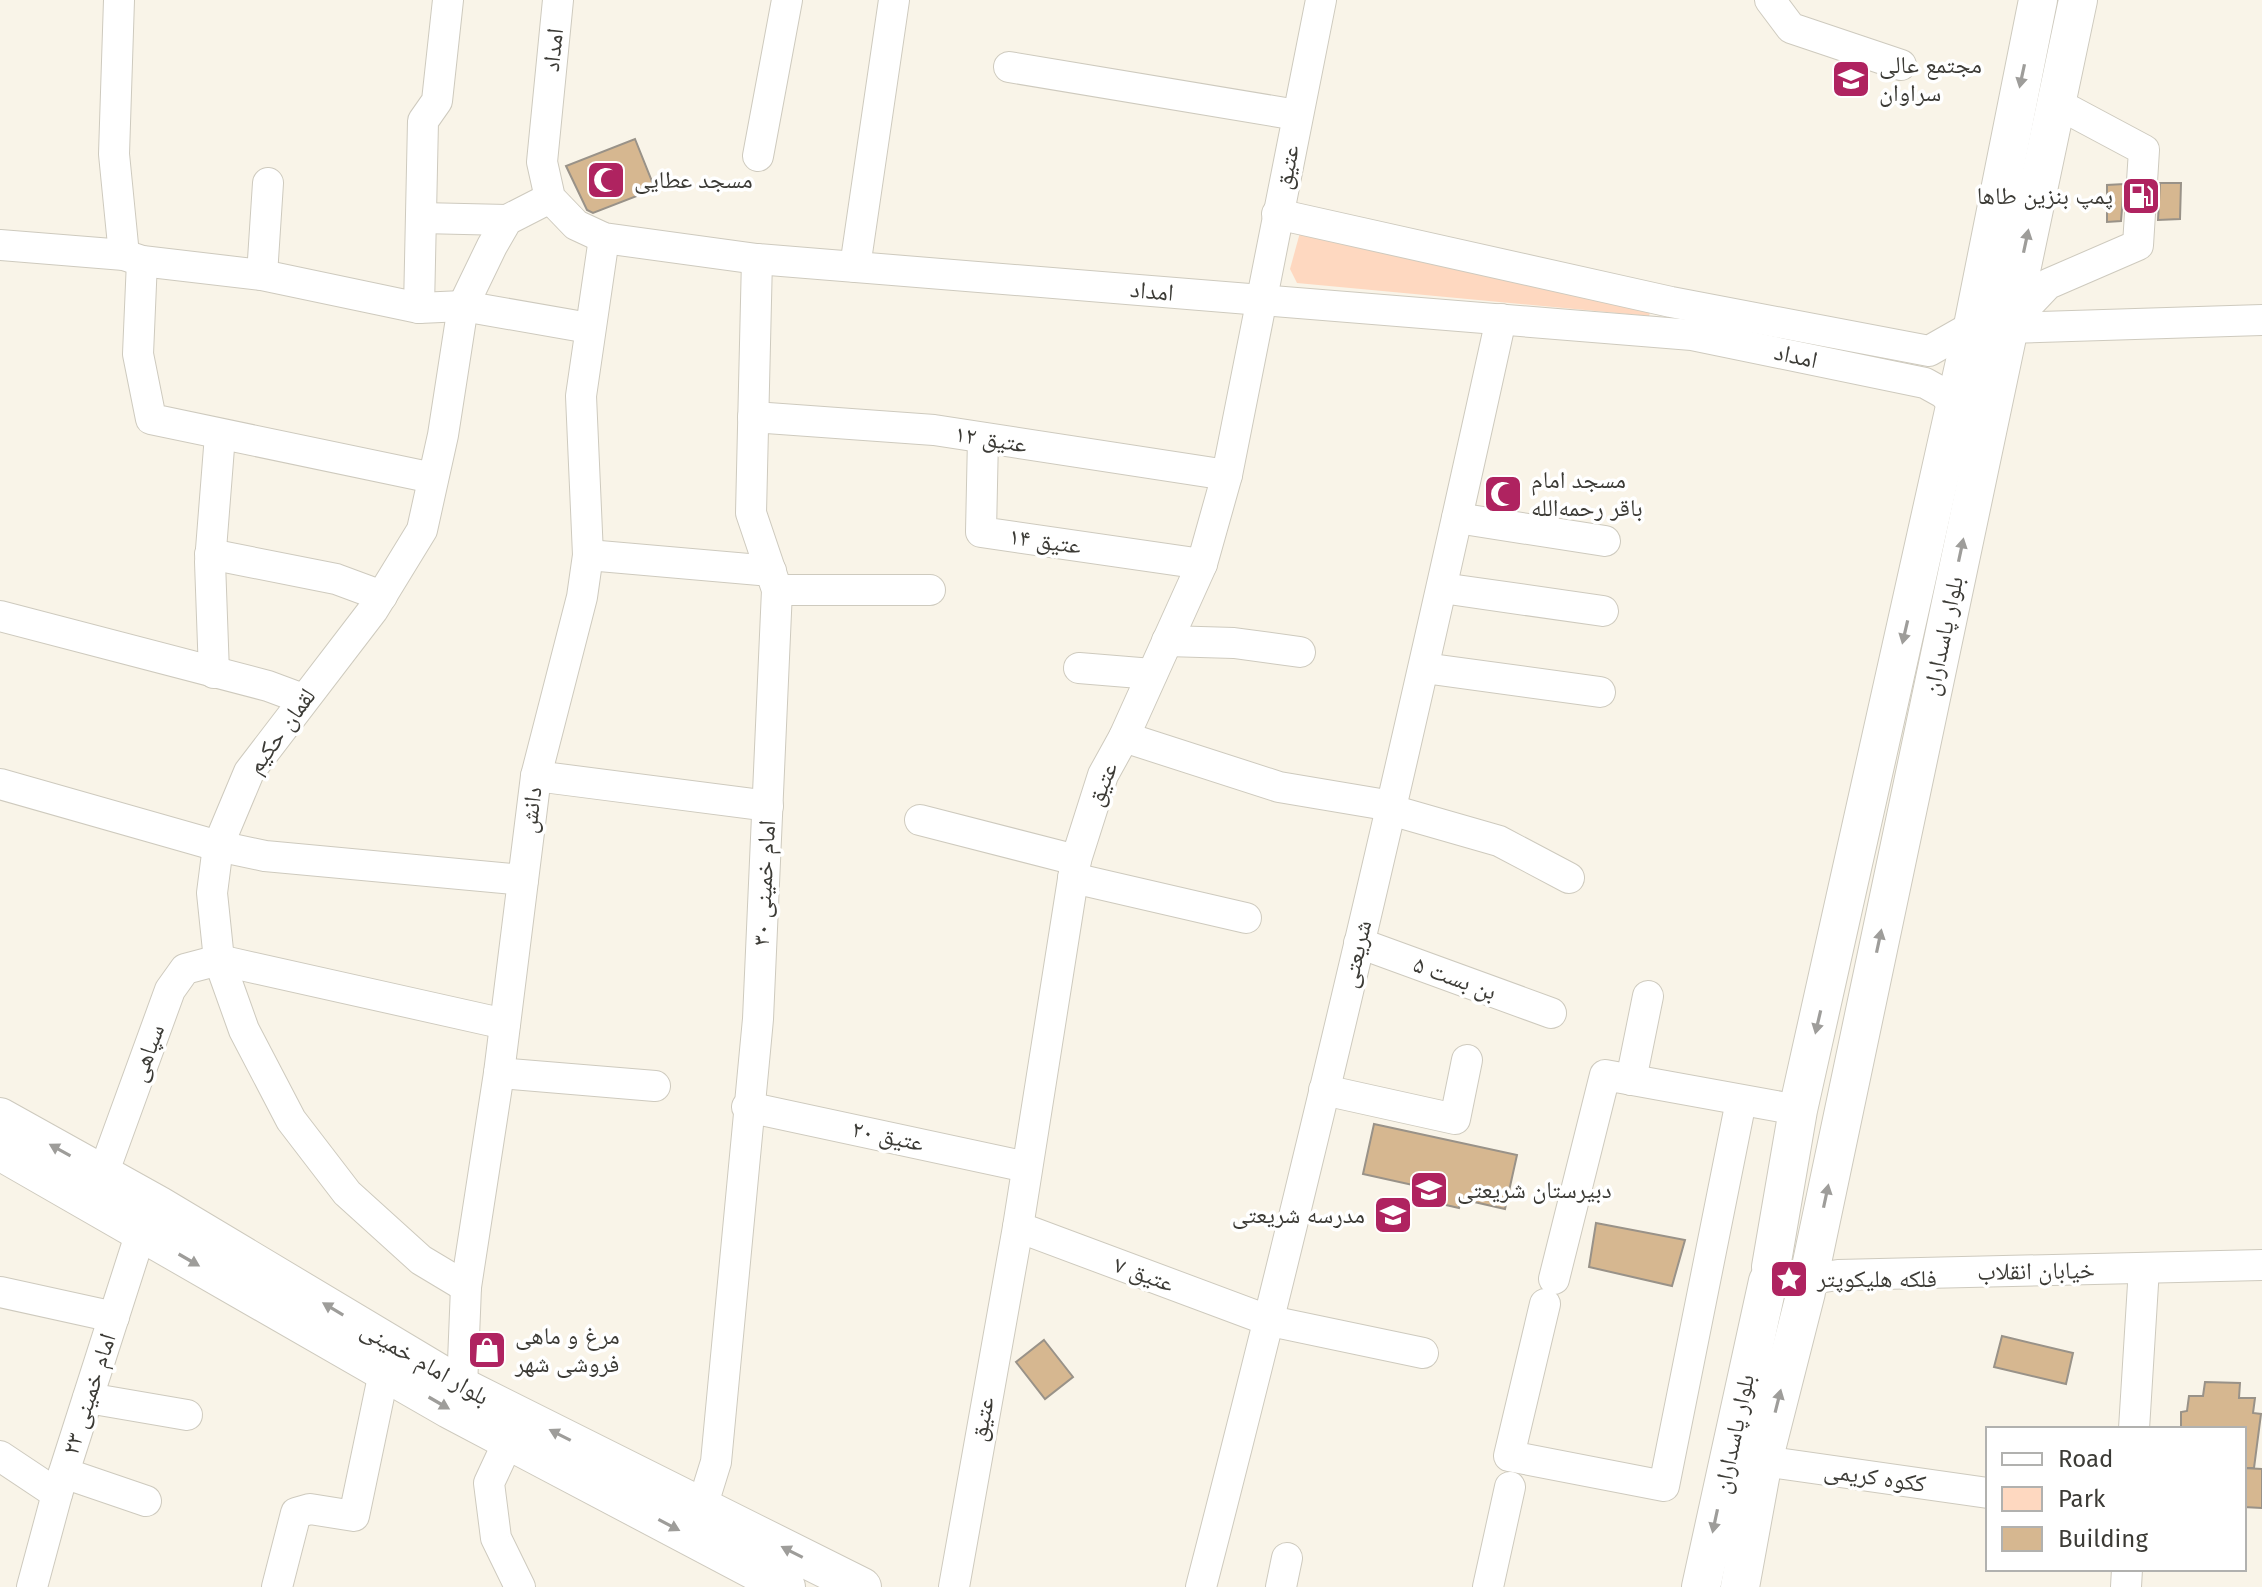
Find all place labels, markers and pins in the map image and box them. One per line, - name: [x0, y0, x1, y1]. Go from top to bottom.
- place label: مجتمع عالی سراوان: [1879, 51, 1982, 107]
- school or university icon: مجتمع عالی سراوان: [1830, 58, 1872, 100]
- mosque icon: مسجد عطایی: [585, 159, 627, 201]
- place label: مسجد عطایی: [634, 166, 753, 194]
- fuel station icon: پمپ بنزین طاها: [2120, 175, 2162, 217]
- place label: پمپ بنزین طاها: [1977, 182, 2113, 210]
- place label: مسجد امام باقر رحمه‌الله: [1531, 466, 1643, 522]
- mosque icon: مسجد امام باقر رحمه‌الله: [1482, 473, 1524, 515]
- school or university icon: دبیرستان شریعتی: [1408, 1169, 1450, 1211]
- place label: دبیرستان شریعتی: [1457, 1176, 1612, 1204]
- school or university icon: مدرسه شریعتی: [1372, 1194, 1414, 1236]
- place label: مدرسه شریعتی: [1232, 1201, 1365, 1229]
- place icon: فلکه هلیکوپتر: [1768, 1258, 1810, 1300]
- place label: فلکه هلیکوپتر: [1816, 1265, 1937, 1293]
- place label: مرغ و ماهی فروشی شهر: [514, 1322, 620, 1378]
- shop icon: مرغ و ماهی فروشی شهر: [466, 1329, 508, 1371]

